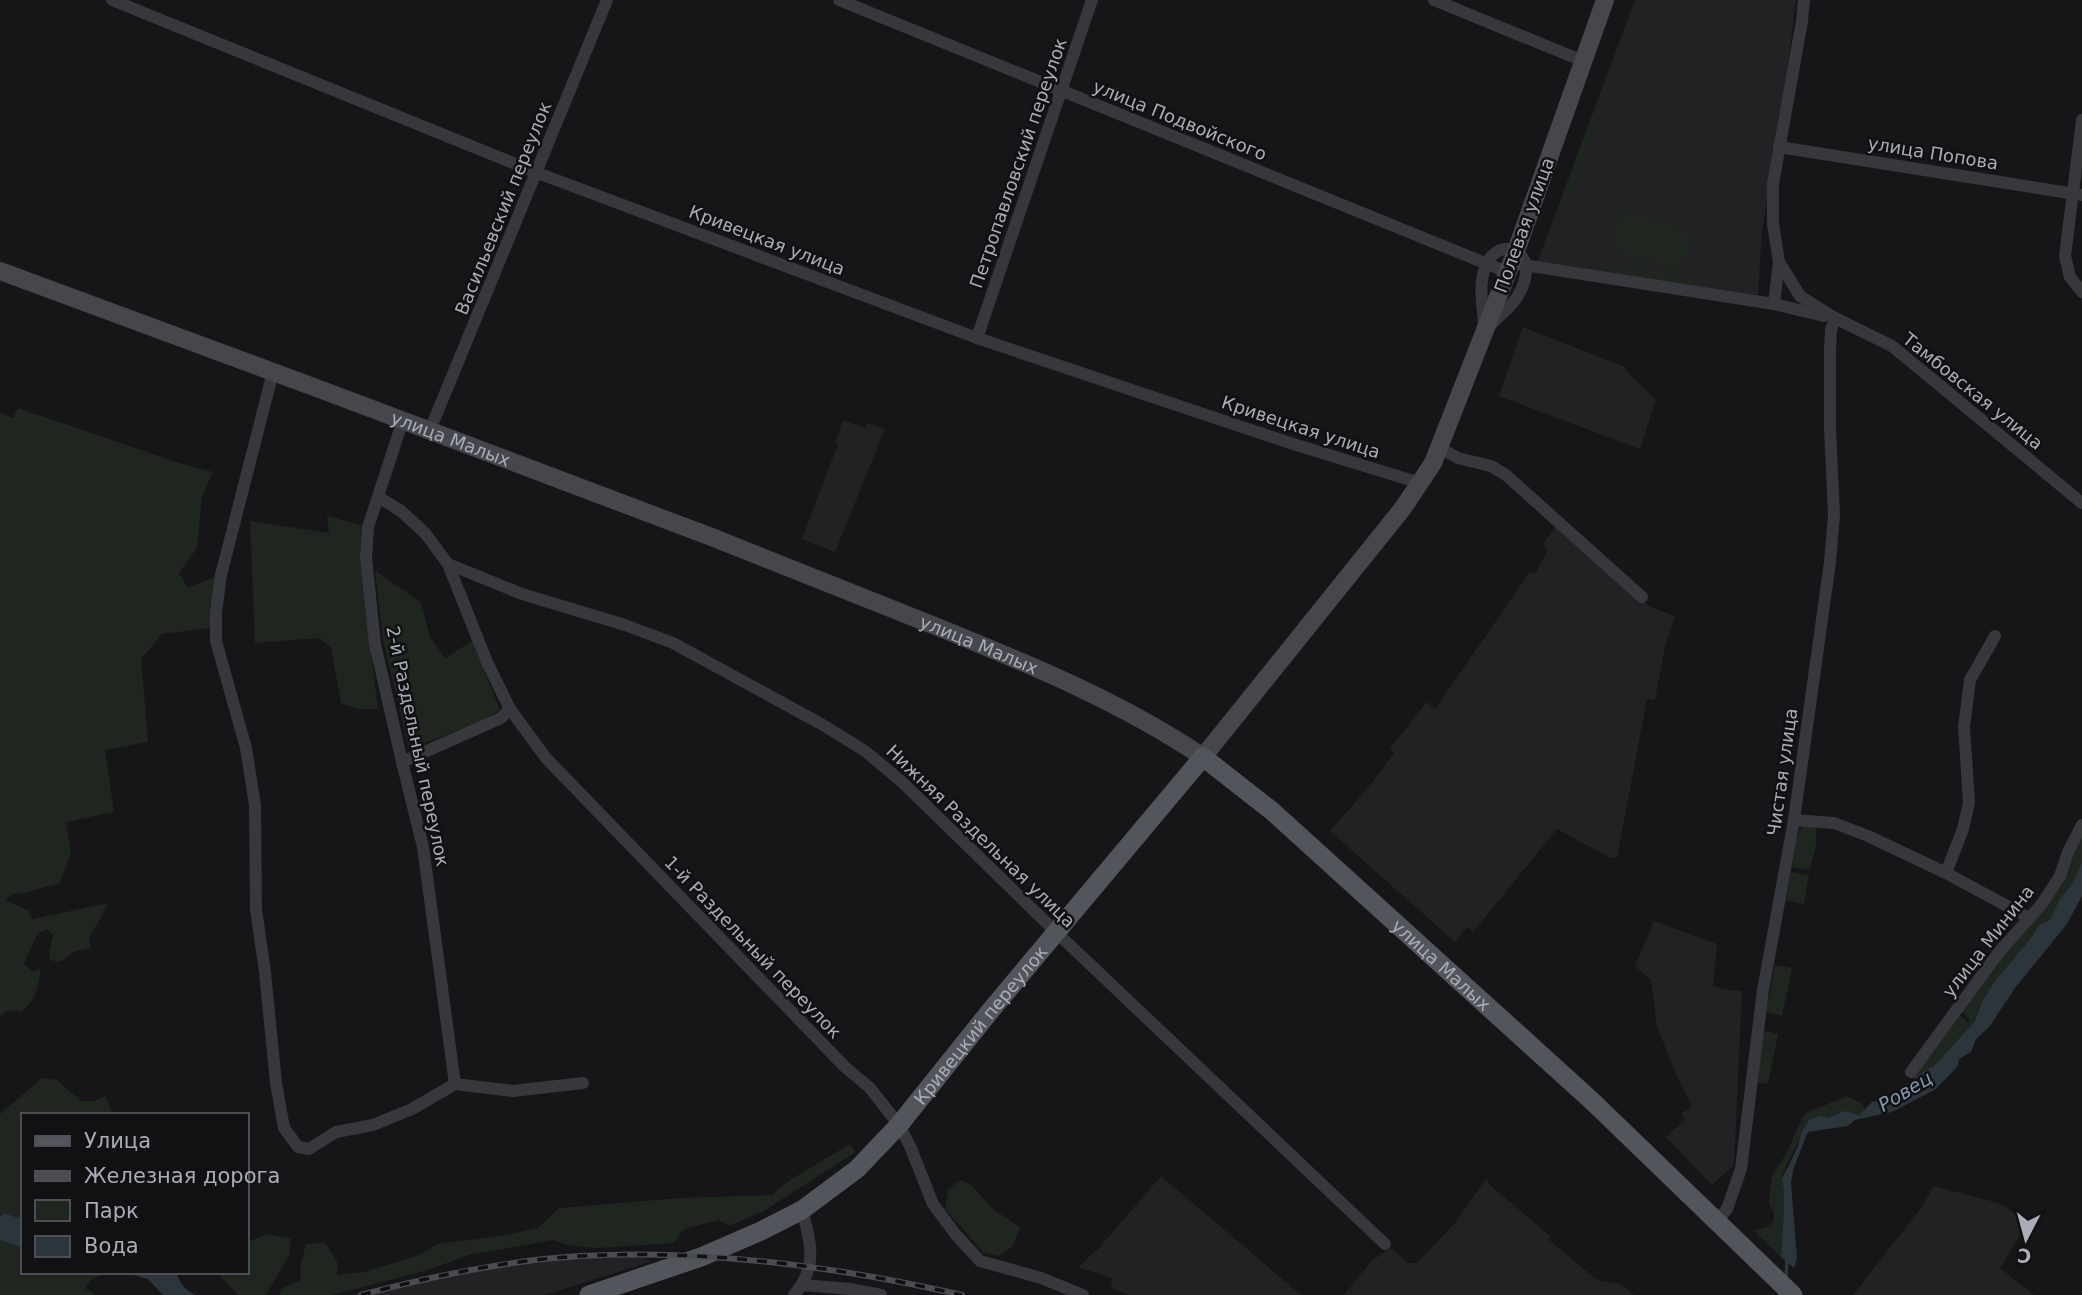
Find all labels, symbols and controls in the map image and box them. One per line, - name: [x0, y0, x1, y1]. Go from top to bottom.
- street label: Петропавловский переулок: [965, 35, 1071, 291]
- street label: улица Подвойского: [1090, 76, 1270, 164]
- street label: Васильевский переулок: [451, 98, 555, 318]
- street label: улица Попова: [1866, 132, 2000, 174]
- street label: Полевая улица: [1490, 154, 1558, 296]
- street label: Кривецкая улица: [686, 201, 848, 279]
- street label: Тамбовская улица: [1898, 328, 2047, 454]
- street label: Кривецкая улица: [1219, 391, 1383, 463]
- street label: улица Малых: [388, 406, 514, 470]
- street label: улица Малых: [917, 611, 1042, 678]
- street label: 2-й Раздельный переулок: [382, 624, 454, 868]
- street label: Чистая улица: [1763, 707, 1801, 837]
- street label: Нижняя Раздельная улица: [882, 740, 1080, 932]
- street label: 1-й Раздельный переулок: [660, 851, 846, 1043]
- street label: улица Минина: [1938, 881, 2038, 1001]
- street label: улица Малых: [1388, 915, 1496, 1015]
- street label: Кривецкий переулок: [909, 941, 1051, 1109]
- water label: Ровец: [1874, 1066, 1936, 1116]
- legend: [21, 1113, 248, 1274]
- text: Улица: [84, 1129, 151, 1153]
- text: Железная дорога: [84, 1164, 280, 1188]
- text: Парк: [84, 1199, 139, 1223]
- north arrow: [1991, 1204, 2061, 1274]
- text: Вода: [84, 1234, 139, 1258]
- text: С: [2016, 1244, 2032, 1268]

